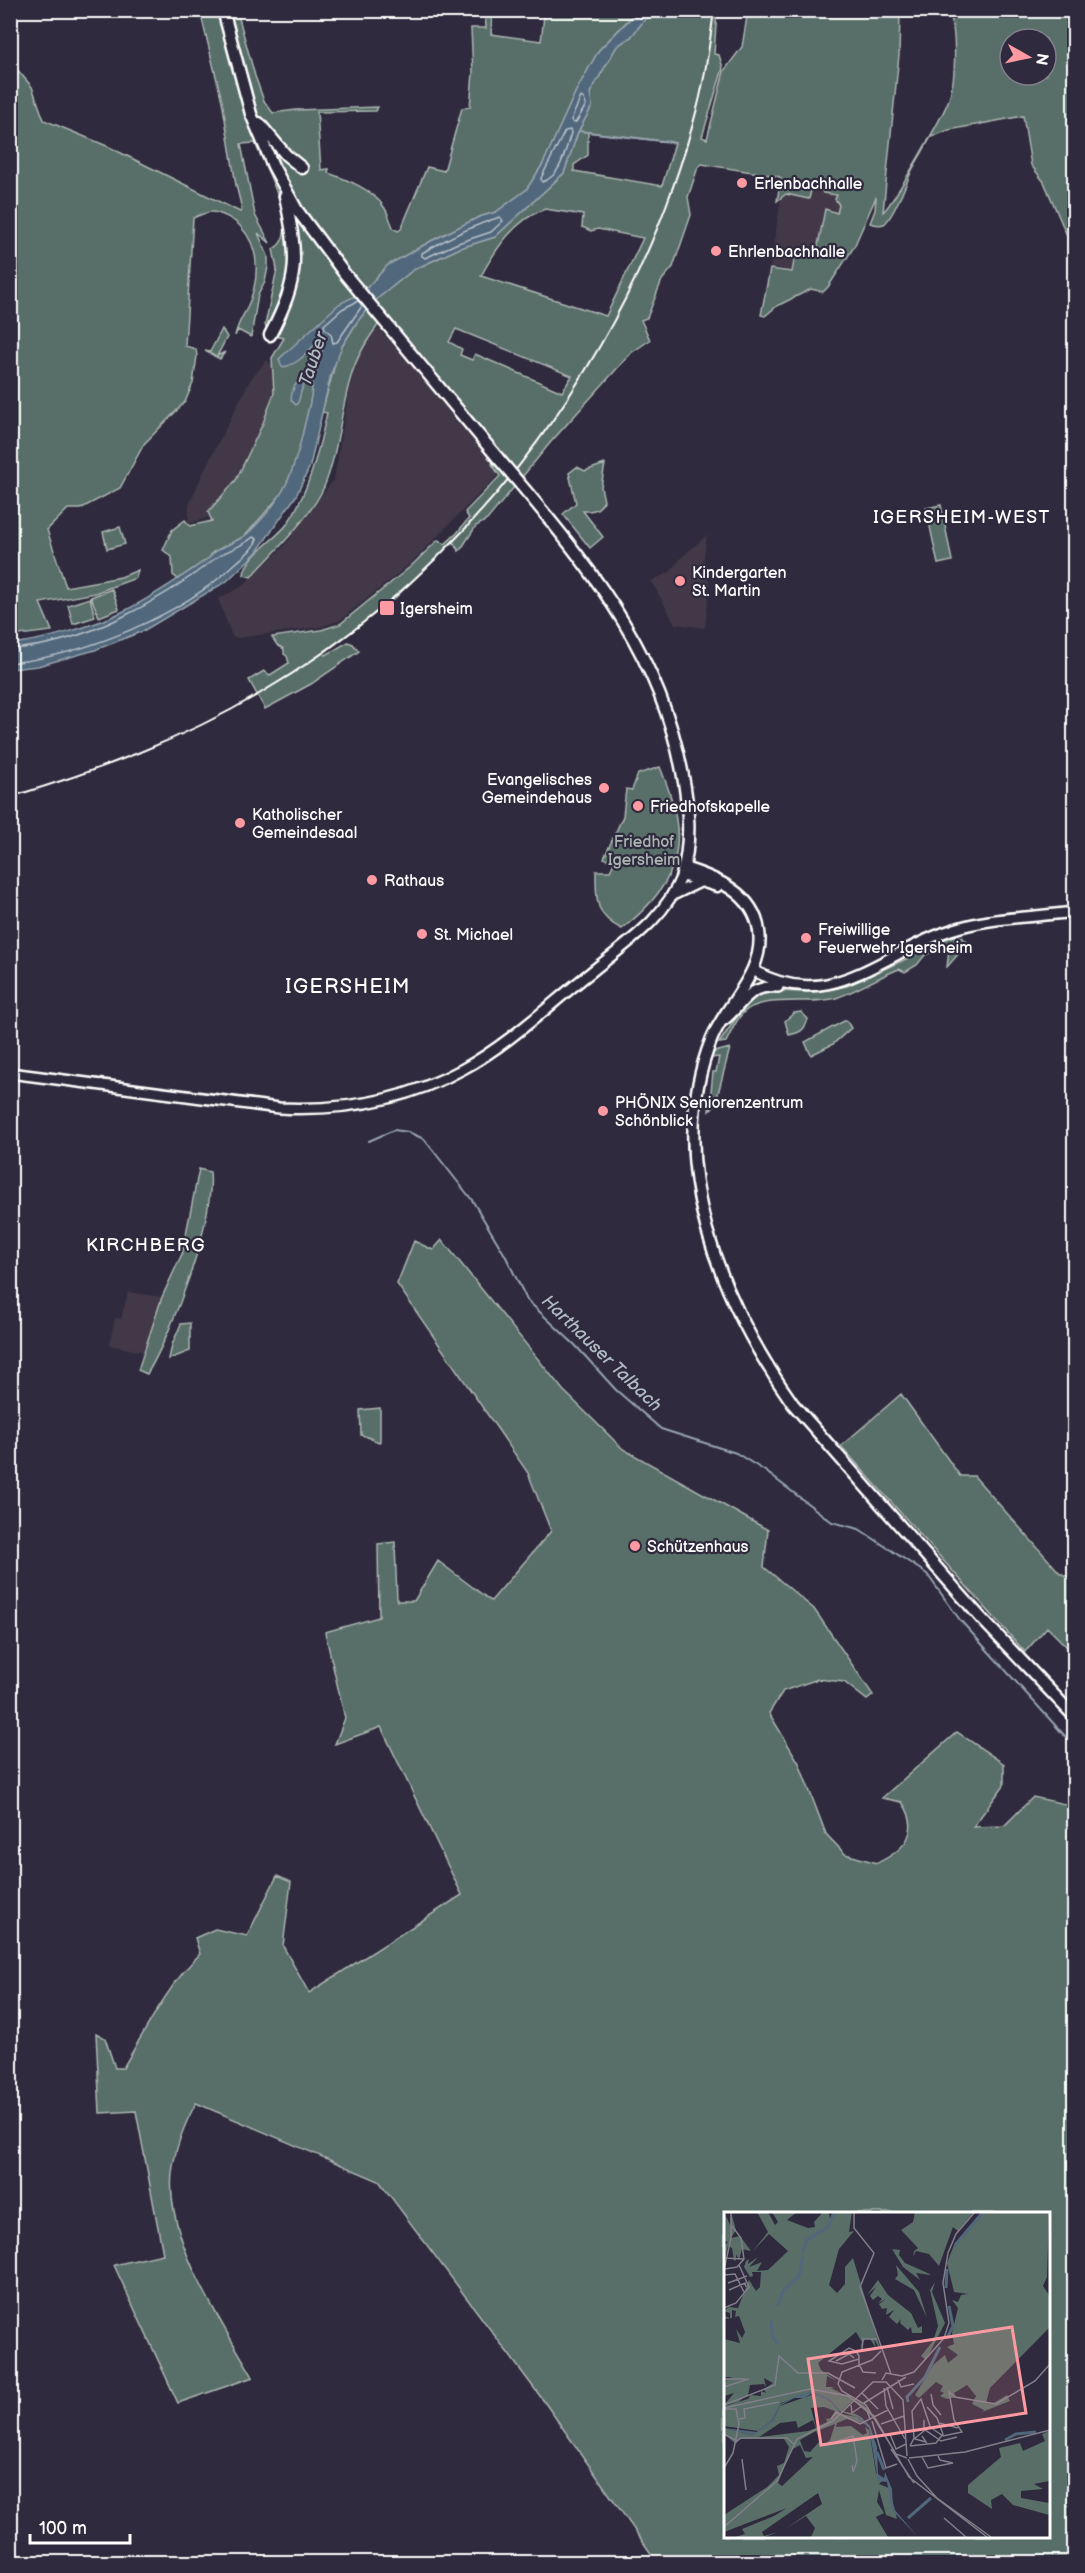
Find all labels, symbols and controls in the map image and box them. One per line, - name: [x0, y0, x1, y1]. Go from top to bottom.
- north arrow: [998, 27, 1058, 87]
- text: N: [1031, 52, 1052, 67]
- place label: Erlenbachhalle: [754, 175, 863, 194]
- marker: Erlenbachhalle: [735, 176, 749, 190]
- place label: Ehrlenbachhalle: [728, 243, 846, 262]
- marker: Ehrlenbachhalle: [709, 244, 723, 258]
- water label: Tauber: [295, 328, 333, 389]
- district label: IGERSHEIM-WEST: [873, 507, 1051, 528]
- place label: Kindergarten St. Martin: [692, 564, 786, 601]
- marker: Kindergarten St. Martin: [673, 574, 687, 588]
- marker: Igersheim: [378, 599, 396, 617]
- place label: Igersheim: [400, 600, 473, 619]
- place label: Evangelisches Gemeindehaus: [482, 771, 592, 808]
- marker: Evangelisches Gemeindehaus: [597, 781, 611, 795]
- place label: Friedhofskapelle: [650, 798, 770, 817]
- marker: Friedhofskapelle: [631, 799, 645, 813]
- place label: Katholischer Gemeindesaal: [252, 806, 357, 843]
- marker: Katholischer Gemeindesaal: [233, 816, 247, 830]
- park label: Friedhof Igersheim: [608, 833, 680, 870]
- place label: Rathaus: [384, 872, 444, 891]
- marker: Rathaus: [365, 873, 379, 887]
- place label: Freiwillige Feuerwehr Igersheim: [818, 921, 973, 958]
- place label: St. Michael: [434, 926, 513, 945]
- marker: St. Michael: [415, 927, 429, 941]
- marker: Freiwillige Feuerwehr Igersheim: [799, 931, 813, 945]
- district label: IGERSHEIM: [285, 975, 411, 999]
- place label: PHÖNIX Seniorenzentrum Schönblick: [615, 1092, 803, 1131]
- marker: PHÖNIX Seniorenzentrum Schönblick: [596, 1104, 610, 1118]
- district label: KIRCHBERG: [86, 1235, 206, 1256]
- water label: Harthauser Talbach: [537, 1291, 666, 1416]
- place label: Schützenhaus: [647, 1538, 749, 1557]
- marker: Schützenhaus: [628, 1539, 642, 1553]
- inset map: [724, 2212, 1049, 2537]
- scale bar: [30, 2507, 130, 2545]
- text: 100 m: [39, 2518, 87, 2539]

